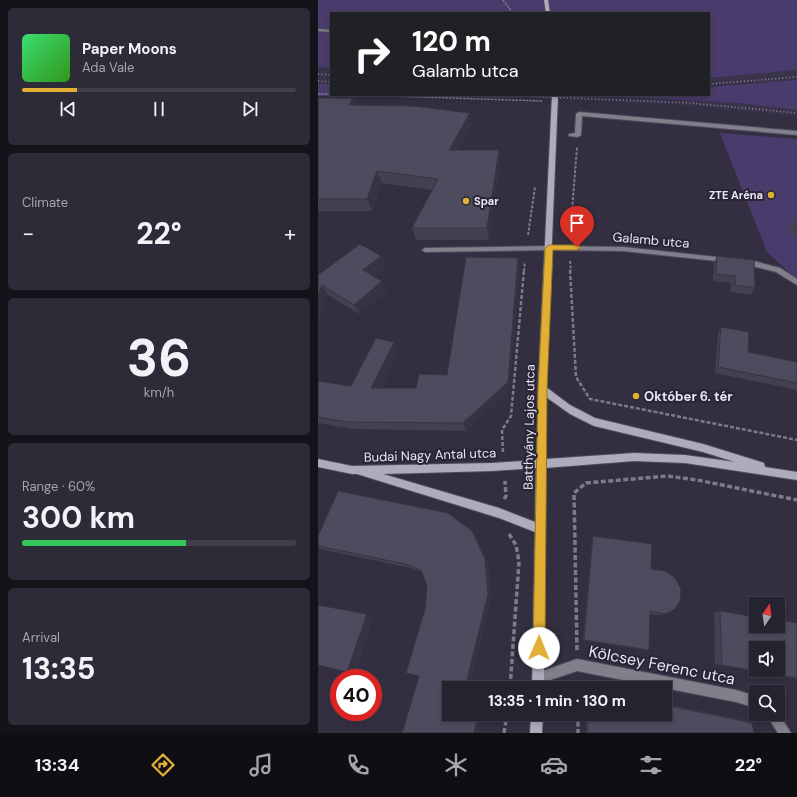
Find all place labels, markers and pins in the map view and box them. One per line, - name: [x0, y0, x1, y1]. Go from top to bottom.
- place label: ZTE Aréna: [709, 188, 763, 202]
- marker: ZTE Aréna: [766, 190, 776, 200]
- place label: Spar: [474, 194, 499, 208]
- marker: Spar: [461, 196, 471, 206]
- pin: [560, 206, 594, 247]
- place label: Október 6. tér: [644, 388, 733, 405]
- marker: Október 6. tér: [631, 391, 641, 401]

